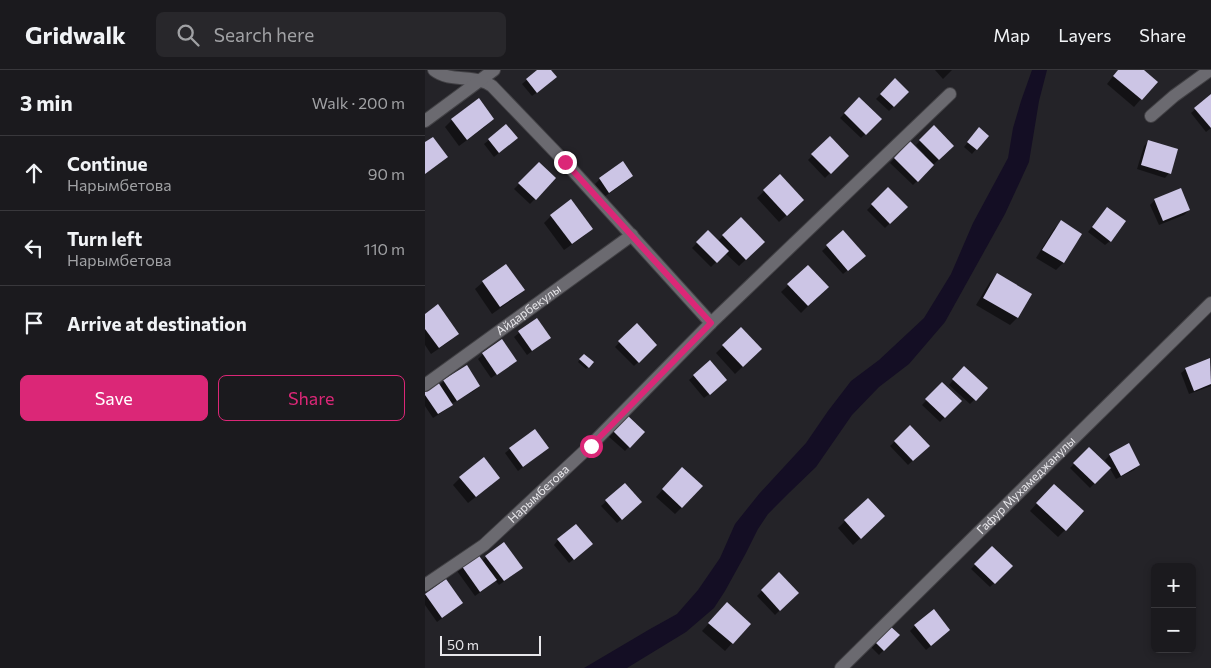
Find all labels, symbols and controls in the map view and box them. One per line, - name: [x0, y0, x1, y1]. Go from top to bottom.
- search box: [156, 12, 506, 57]
- text: Gridwalk: [25, 20, 126, 49]
- icon: search: [174, 21, 202, 49]
- text: Search here: [214, 23, 314, 46]
- text: Map: [993, 24, 1030, 46]
- text: Layers: [1058, 24, 1111, 46]
- text: Share: [1139, 24, 1186, 46]
- text: 3 min: [20, 90, 73, 115]
- text: Walk · 200 m: [312, 93, 405, 112]
- route end: [554, 151, 577, 174]
- text: Continue: [67, 152, 147, 175]
- icon: ahead: [20, 159, 48, 187]
- text: 90 m: [368, 164, 405, 183]
- text: Нарымбетова: [67, 175, 172, 194]
- text: Turn left: [67, 227, 142, 250]
- icon: left: [20, 234, 48, 262]
- text: 110 m: [364, 239, 405, 258]
- text: Нарымбетова: [67, 250, 172, 269]
- street label: Айдарбекулы: [493, 281, 563, 337]
- icon: arrive: [20, 309, 48, 337]
- text: Arrive at destination: [67, 312, 247, 335]
- button: Save: [20, 375, 208, 421]
- button: Share: [218, 375, 405, 421]
- street label: Гафур Мухамеджанулы: [973, 433, 1078, 536]
- route start: [580, 435, 603, 458]
- street label: Нарымбетова: [504, 461, 571, 525]
- map controls: [1151, 563, 1196, 653]
- button: +: [1151, 563, 1196, 608]
- button: −: [1151, 608, 1196, 653]
- scale bar: [440, 633, 541, 656]
- text: 50 m: [447, 636, 479, 653]

